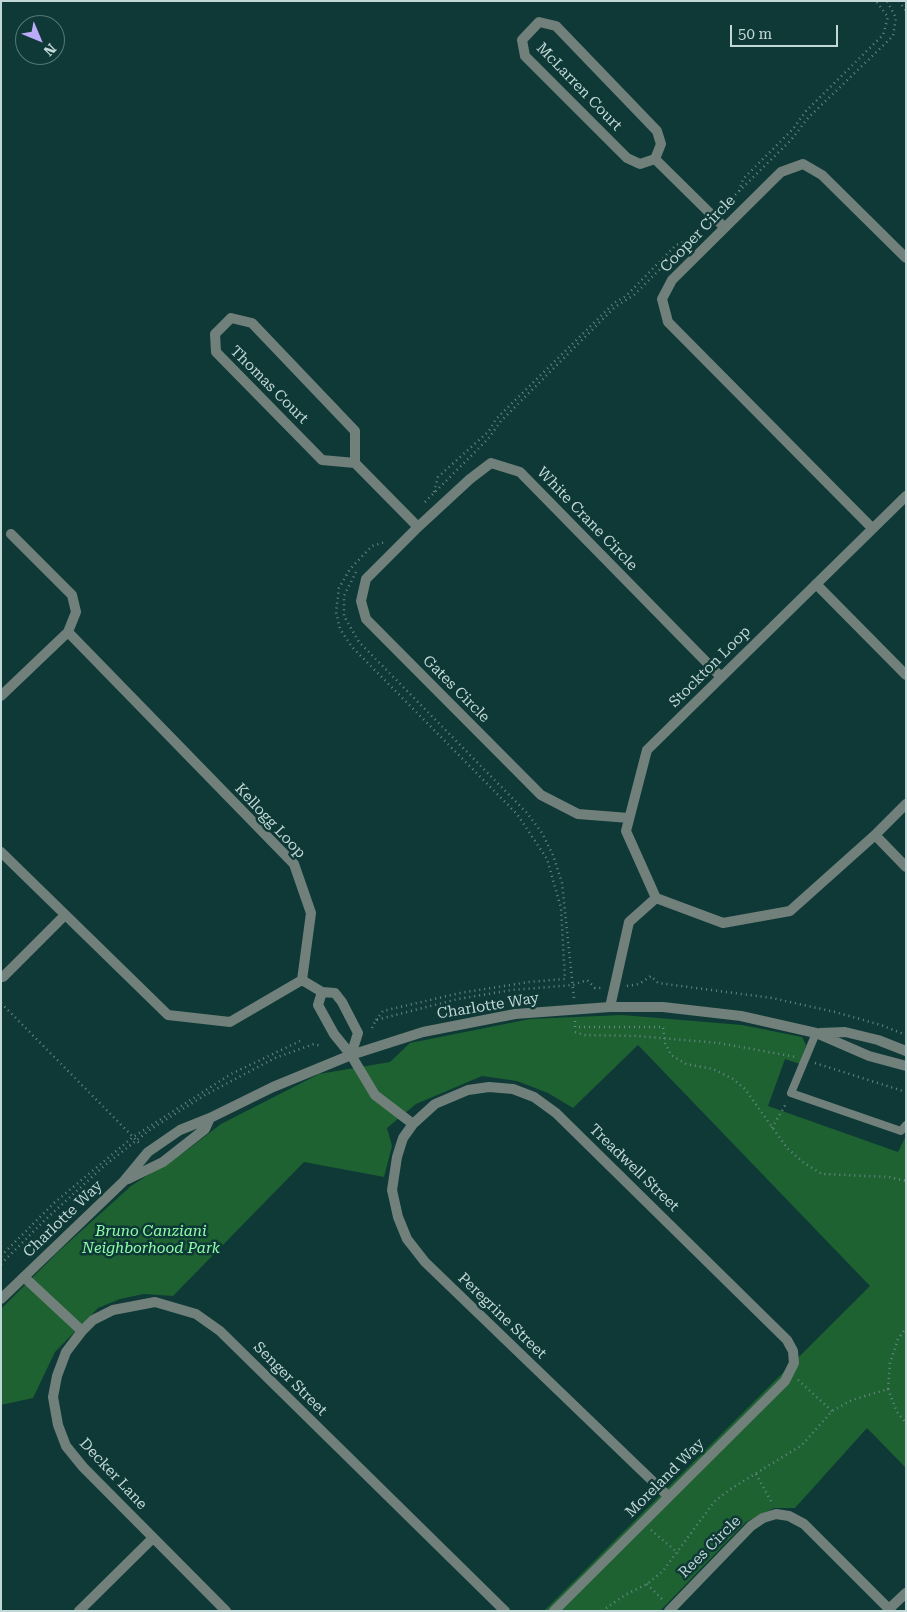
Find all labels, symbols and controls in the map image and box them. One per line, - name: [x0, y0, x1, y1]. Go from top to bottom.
- north arrow: [15, 15, 65, 65]
- scale bar: [732, 15, 840, 47]
- text: 50 m: [738, 25, 772, 43]
- street label: McLarren Court: [532, 39, 626, 135]
- text: N: [40, 40, 59, 59]
- street label: Cooper Circle: [657, 192, 739, 276]
- street label: Thomas Court: [226, 342, 312, 428]
- street label: White Crane Circle: [533, 463, 641, 575]
- street label: Stockton Loop: [666, 623, 754, 711]
- street label: Gates Circle: [419, 652, 493, 726]
- street label: Kellogg Loop: [231, 780, 309, 862]
- street label: Charlotte Way: [436, 989, 540, 1023]
- street label: Treadwell Street: [585, 1121, 683, 1215]
- street label: Charlotte Way: [20, 1177, 106, 1261]
- park label: Bruno Canziani Neighborhood Park: [82, 1223, 220, 1258]
- street label: Peregrine Street: [454, 1269, 550, 1363]
- street label: Senger Street: [249, 1338, 331, 1420]
- street label: Decker Lane: [75, 1435, 151, 1513]
- street label: Moreland Way: [622, 1435, 708, 1521]
- street label: Rees Circle: [675, 1512, 745, 1582]

